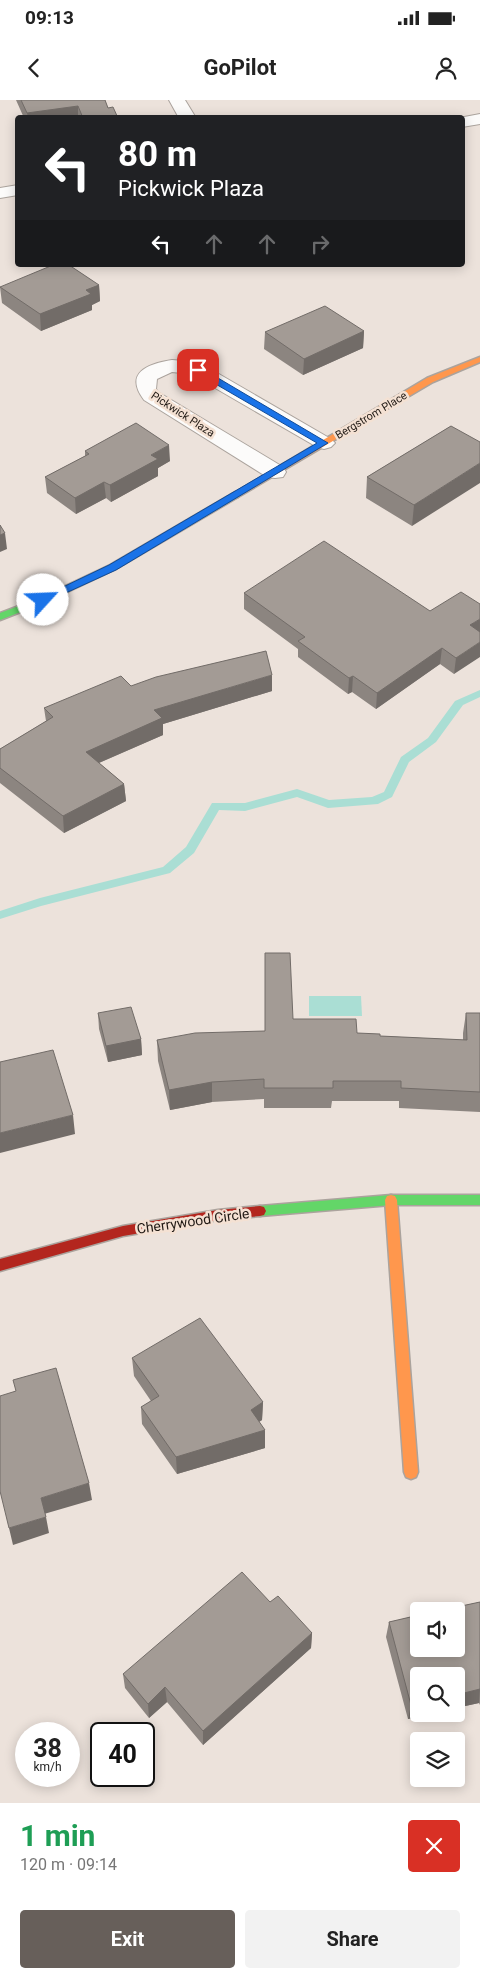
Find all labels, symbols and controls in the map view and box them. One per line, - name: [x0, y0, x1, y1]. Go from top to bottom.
- text: 09:13: [25, 6, 74, 29]
- icon: back: [20, 54, 48, 82]
- icon: person: [432, 54, 460, 82]
- text: GoPilot: [203, 55, 277, 80]
- text: 80 m: [118, 134, 197, 175]
- icon: left: [35, 135, 100, 200]
- text: Pickwick Plaza: [118, 176, 264, 201]
- icon: left: [147, 230, 175, 258]
- icon: ahead: [200, 230, 228, 258]
- icon: ahead: [253, 230, 281, 258]
- icon: right: [306, 230, 334, 258]
- pin: [177, 349, 219, 391]
- icon: arrive: [184, 356, 212, 384]
- street label: Pickwick Plaza: [149, 389, 217, 440]
- street label: Bergstrom Place: [333, 389, 410, 442]
- position arrow: [16, 573, 68, 625]
- street label: Cherrywood Circle: [136, 1205, 250, 1237]
- map controls: [410, 1602, 465, 1787]
- button: sound: [410, 1602, 465, 1657]
- button: search: [410, 1667, 465, 1722]
- speed limit sign: 40: [90, 1722, 155, 1787]
- button: layers: [410, 1732, 465, 1787]
- text: 38: [33, 1734, 62, 1763]
- text: km/h: [33, 1760, 62, 1774]
- text: 1 min: [20, 1818, 95, 1853]
- button: close: [408, 1820, 460, 1872]
- text: 120 m · 09:14: [20, 1855, 117, 1874]
- button: Exit: [20, 1910, 235, 1968]
- button: Share: [245, 1910, 460, 1968]

